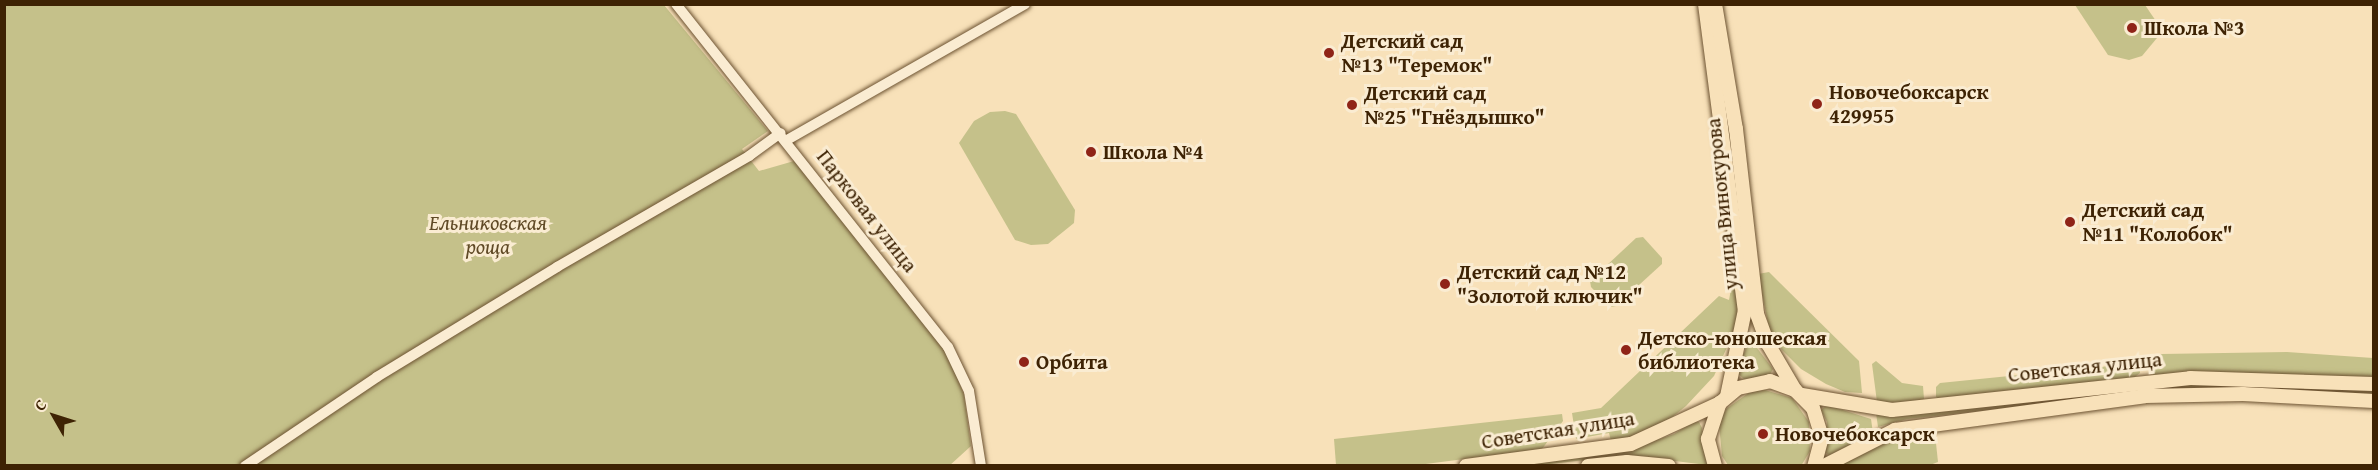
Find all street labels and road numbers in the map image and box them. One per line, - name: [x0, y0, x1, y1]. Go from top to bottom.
- street label: улица Винокурова: [1700, 117, 1744, 291]
- street label: Парковая улица: [811, 145, 923, 277]
- street label: Советская улица: [2007, 346, 2163, 388]
- street label: Советская улица: [1480, 405, 1636, 455]

